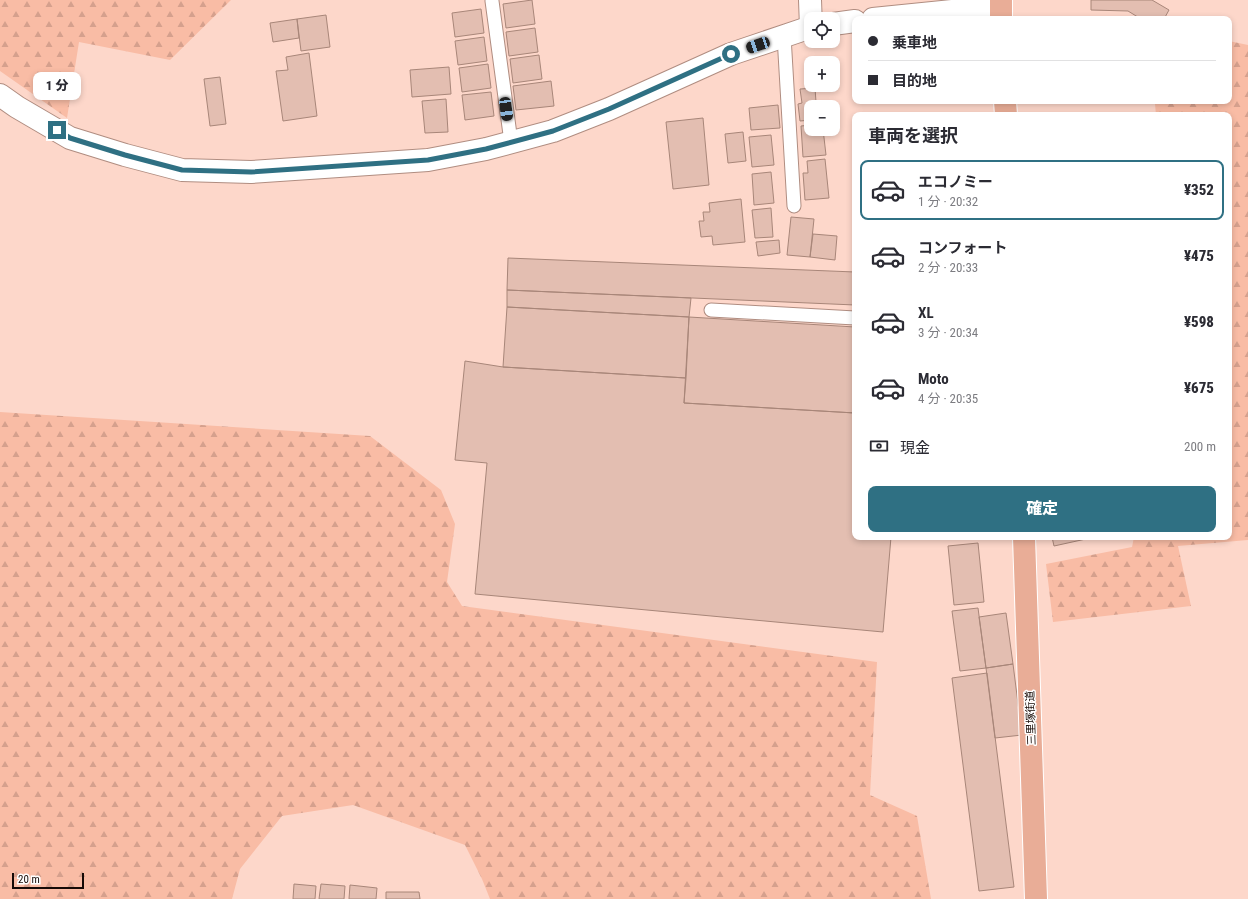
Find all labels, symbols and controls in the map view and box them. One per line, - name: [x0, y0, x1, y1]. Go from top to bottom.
- map controls: [804, 12, 840, 136]
- button: locate: [804, 12, 840, 48]
- text: 乗車地: [892, 34, 937, 52]
- car: [745, 35, 771, 55]
- route start: [722, 45, 740, 63]
- button: +: [804, 56, 840, 92]
- callout: 1 分: [33, 72, 81, 100]
- text: 目的地: [892, 72, 937, 90]
- text: 1 分: [46, 78, 68, 93]
- car: [498, 96, 514, 122]
- button: −: [804, 100, 840, 136]
- route end: [48, 121, 66, 139]
- text: 車両を選択: [868, 125, 958, 146]
- icon: car: [870, 172, 906, 208]
- text: エコノミー: [918, 173, 993, 191]
- text: ¥352: [1184, 181, 1214, 199]
- text: 1 分 · 20:32: [918, 194, 978, 209]
- icon: car: [870, 238, 906, 274]
- text: コンフォート: [918, 239, 1008, 257]
- text: ¥475: [1184, 247, 1214, 265]
- text: 2 分 · 20:33: [918, 260, 978, 275]
- icon: car: [870, 304, 906, 340]
- text: XL: [918, 304, 934, 322]
- text: ¥598: [1184, 313, 1214, 331]
- text: 3 分 · 20:34: [918, 325, 978, 340]
- icon: car: [870, 370, 906, 406]
- text: Moto: [918, 370, 949, 388]
- text: ¥675: [1184, 379, 1214, 397]
- text: 4 分 · 20:35: [918, 391, 978, 406]
- icon: cash: [868, 435, 890, 457]
- text: 現金: [900, 439, 930, 457]
- text: 200 m: [1184, 439, 1216, 454]
- button: 確定: [868, 486, 1216, 532]
- street label: 三里塚街道: [1024, 690, 1038, 746]
- scale bar: [12, 871, 84, 890]
- text: 20 m: [18, 873, 40, 886]

